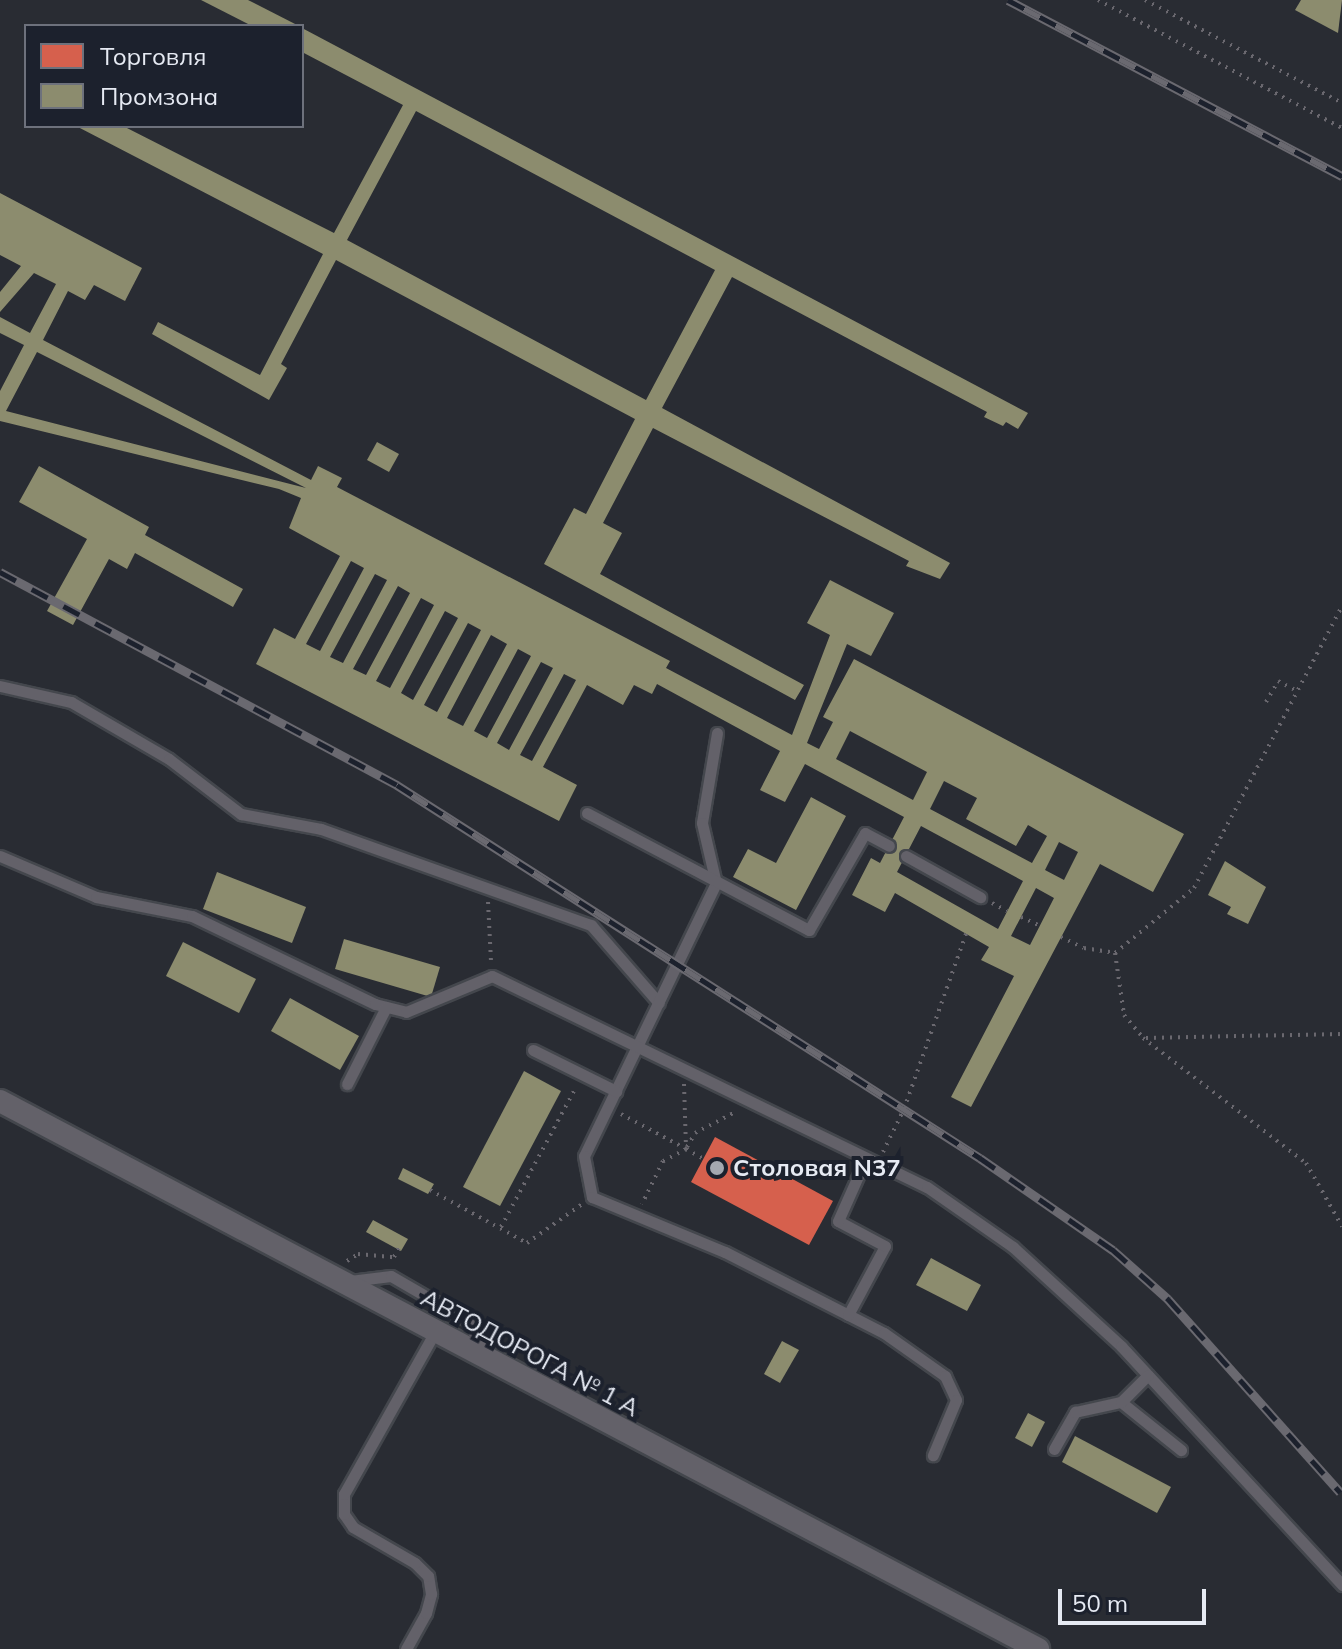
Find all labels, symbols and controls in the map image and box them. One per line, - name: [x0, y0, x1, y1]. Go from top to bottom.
- legend: [24, 24, 304, 128]
- text: Торговля: [100, 41, 207, 71]
- text: Промзона: [100, 81, 218, 111]
- place label: Столовая N37: [733, 1154, 901, 1182]
- marker: Столовая N37: [708, 1159, 726, 1177]
- street label: АВТОДОРОГА № 1 А: [416, 1283, 644, 1423]
- scale bar: [1062, 1573, 1210, 1623]
- text: 50 m: [1072, 1588, 1128, 1618]

